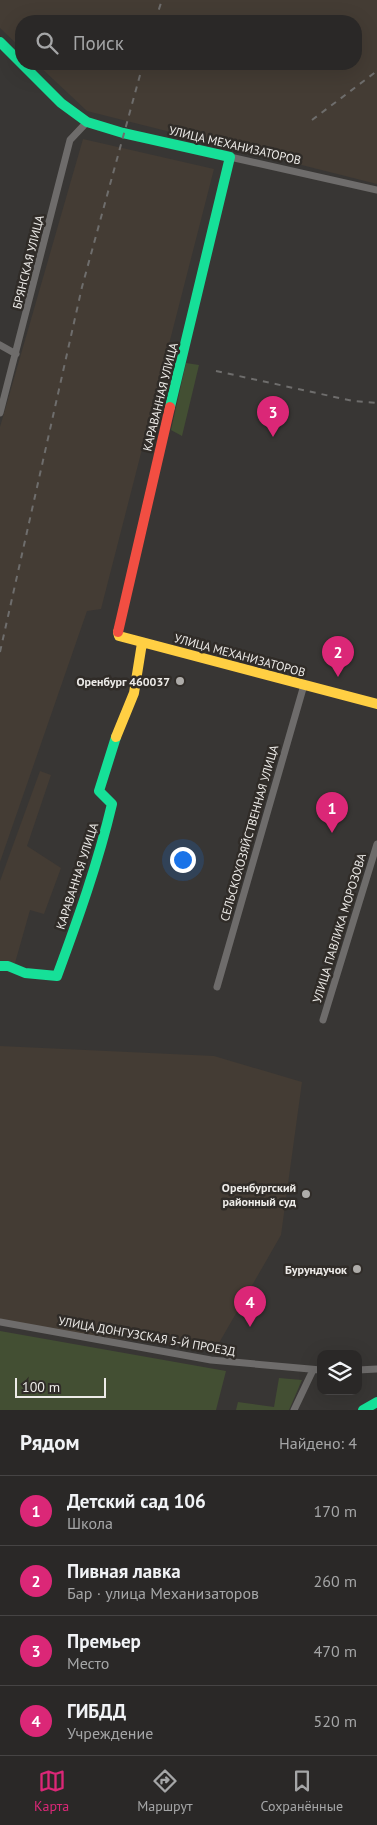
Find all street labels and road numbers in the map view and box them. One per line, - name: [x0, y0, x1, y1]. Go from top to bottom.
- street label: УЛИЦА МЕХАНИЗАТОРОВ: [168, 123, 302, 167]
- street label: БРЯНСКАЯ УЛИЦА: [9, 213, 47, 311]
- street label: КАРАВАННАЯ УЛИЦА: [139, 341, 181, 453]
- street label: УЛИЦА МЕХАНИЗАТОРОВ: [173, 630, 307, 680]
- street label: СЕЛЬСКОХОЗЯЙСТВЕННАЯ УЛИЦА: [217, 743, 281, 923]
- street label: КАРАВАННАЯ УЛИЦА: [53, 821, 101, 931]
- street label: УЛИЦА ПАВЛИКА МОРОЗОВА: [309, 851, 369, 1005]
- street label: УЛИЦА ДОНГУЗСКАЯ 5-Й ПРОЕЗД: [57, 1313, 237, 1359]

